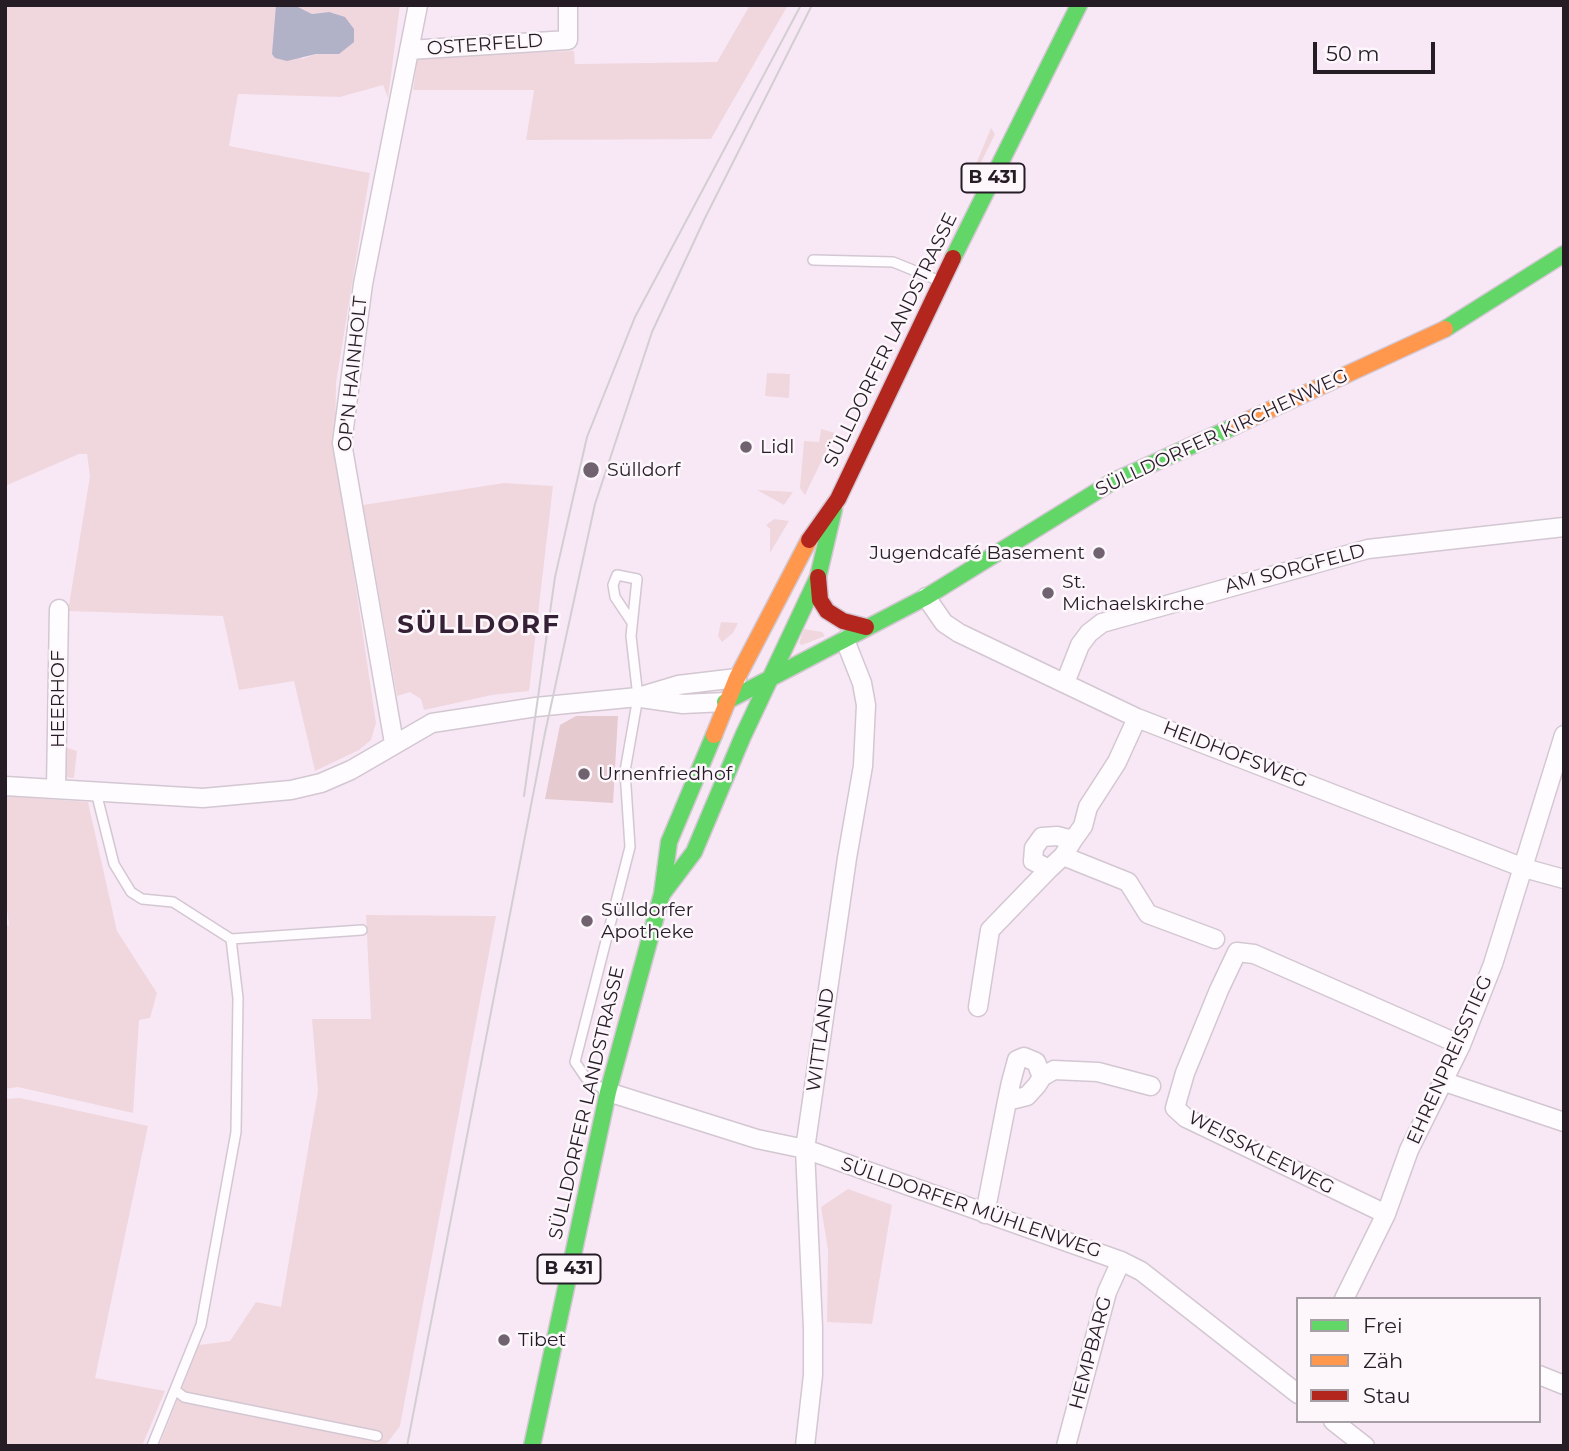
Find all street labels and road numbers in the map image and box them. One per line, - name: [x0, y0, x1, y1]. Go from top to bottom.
- street label: OSTERFELD: [426, 30, 544, 60]
- road number: B 431: [962, 163, 1024, 192]
- street label: SÜLLDORFER LANDSTRASSE: [819, 209, 963, 471]
- street label: OP'N HAINHOLT: [334, 295, 372, 453]
- street label: SÜLLDORFER KIRCHENWEG: [1092, 364, 1352, 502]
- street label: AM SORGFELD: [1222, 539, 1368, 599]
- street label: HEERHOF: [47, 650, 69, 748]
- street label: HEIDHOFSWEG: [1160, 717, 1310, 793]
- street label: SÜLLDORFER LANDSTRASSE: [544, 964, 630, 1242]
- street label: EHRENPREISSTIEG: [1402, 972, 1498, 1148]
- street label: WITTLAND: [802, 987, 840, 1093]
- street label: WEISSKLEEWEG: [1184, 1106, 1338, 1200]
- street label: SÜLLDORFER MÜHLENWEG: [838, 1153, 1104, 1263]
- road number: B 431: [538, 1254, 600, 1284]
- street label: HEMPBARG: [1065, 1294, 1117, 1412]

